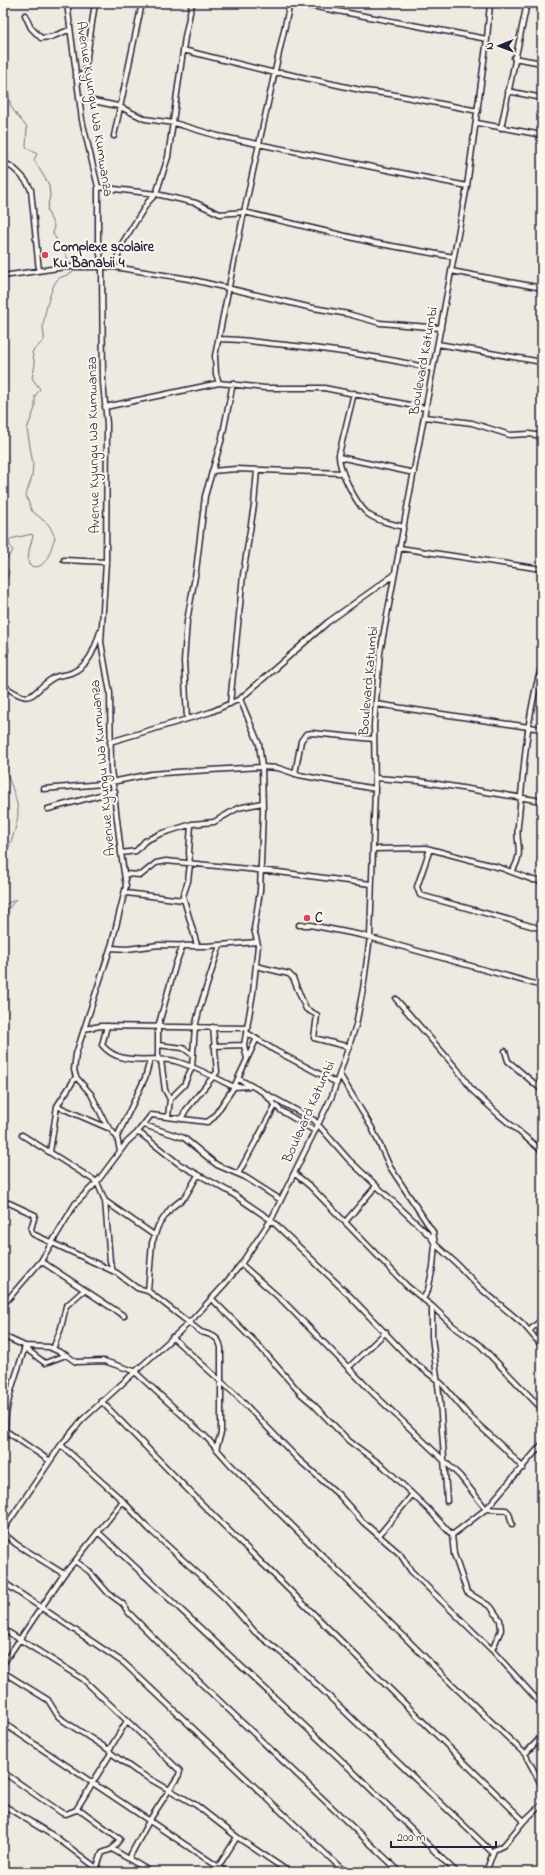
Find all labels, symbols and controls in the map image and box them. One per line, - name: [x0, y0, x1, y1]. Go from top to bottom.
- street label: Avenue Kyungu Wa Kumwanza: [69, 20, 118, 198]
- north arrow: [479, 26, 519, 66]
- text: N: [482, 42, 498, 50]
- place label: Complexe scolaire Ku Banabii 4: [53, 237, 155, 274]
- marker: Complexe scolaire Ku Banabii 4: [40, 250, 50, 260]
- street label: Boulevard Katumbi: [404, 305, 444, 418]
- street label: Avenue Kyungu Wa Kumwanza: [82, 356, 107, 534]
- street label: Boulevard Katumbi: [354, 625, 384, 738]
- street label: Avenue Kyungu Wa Kumwanza: [85, 679, 122, 857]
- place label: C: [315, 908, 323, 929]
- marker: C: [302, 913, 312, 923]
- street label: Boulevard Katumbi: [277, 1058, 341, 1167]
- scale bar: [391, 1823, 496, 1849]
- text: 200 m: [397, 1829, 426, 1847]

